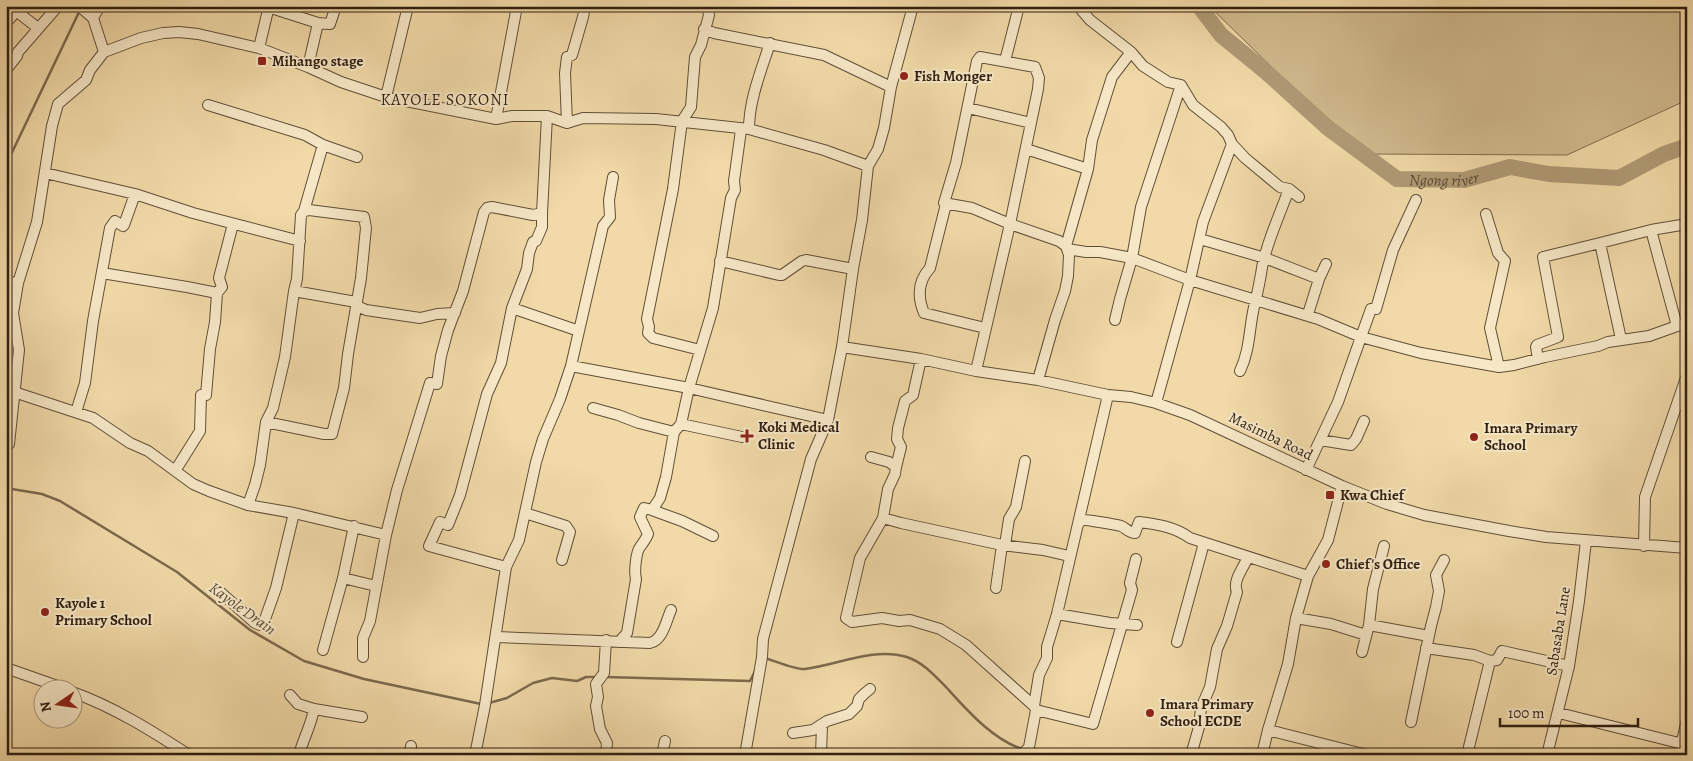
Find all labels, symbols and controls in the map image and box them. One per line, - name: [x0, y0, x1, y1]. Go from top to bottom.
- place label: Mihango stage: [272, 51, 364, 71]
- marker: Mihango stage: [256, 55, 268, 67]
- place label: Fish Monger: [914, 66, 992, 86]
- marker: Fish Monger: [898, 70, 910, 82]
- district label: KAYOLE SOKONI: [381, 89, 509, 111]
- water label: Ngong river: [1409, 166, 1482, 192]
- street label: Masimba Road: [1226, 407, 1317, 465]
- place label: Koki Medical Clinic: [758, 417, 839, 454]
- place label: Imara Primary School: [1484, 418, 1578, 455]
- marker: Koki Medical Clinic: [740, 429, 754, 443]
- marker: Imara Primary School: [1468, 431, 1480, 443]
- place label: Kwa Chief: [1340, 485, 1406, 505]
- marker: Kwa Chief: [1324, 489, 1336, 501]
- place label: Chief's Office: [1336, 554, 1420, 574]
- marker: Chief's Office: [1320, 558, 1332, 570]
- water label: Kayole Drain: [204, 577, 280, 641]
- street label: Sabasaba Lane: [1541, 585, 1575, 677]
- place label: Kayole 1 Primary School: [55, 593, 152, 630]
- marker: Kayole 1 Primary School: [39, 606, 51, 618]
- north arrow: [32, 678, 82, 728]
- place label: Imara Primary School ECDE: [1160, 694, 1254, 731]
- scale bar: [1500, 696, 1638, 728]
- text: N: [35, 700, 56, 714]
- text: 100 m: [1508, 703, 1545, 723]
- marker: Imara Primary School ECDE: [1144, 707, 1156, 719]

